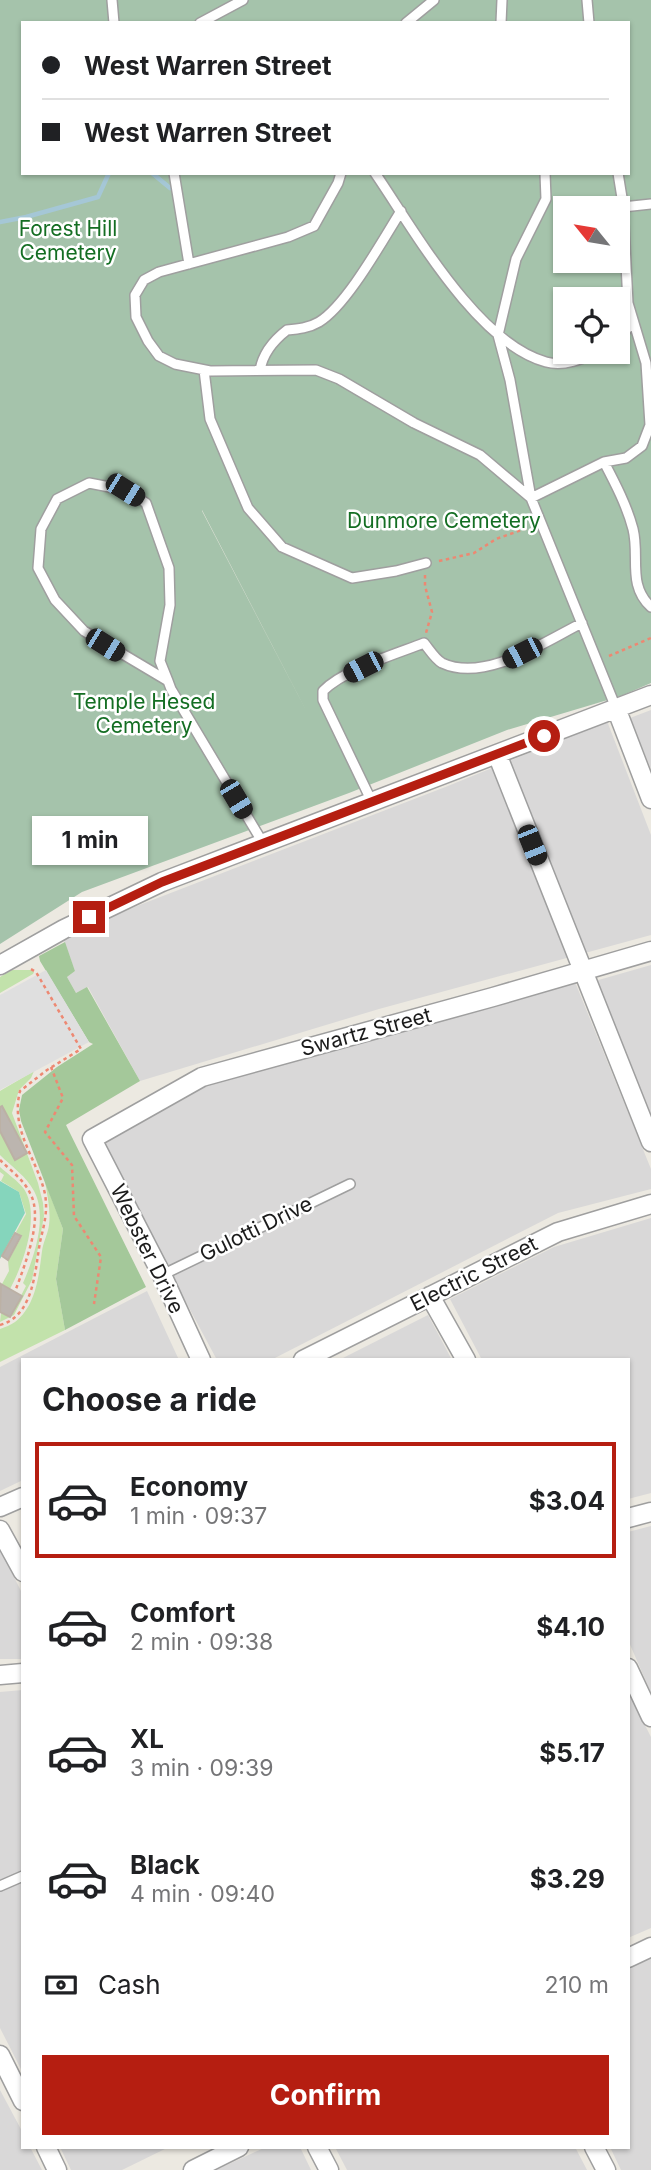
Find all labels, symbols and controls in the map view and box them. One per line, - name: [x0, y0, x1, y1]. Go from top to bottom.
- text: West Warren Street: [84, 50, 332, 81]
- text: West Warren Street: [84, 117, 332, 148]
- north arrow: [553, 196, 630, 273]
- map controls: [553, 196, 630, 364]
- park label: Forest Hill Cemetery: [19, 216, 117, 265]
- button: locate: [553, 287, 630, 364]
- car: [102, 470, 149, 510]
- park label: Dunmore Cemetery: [347, 508, 541, 533]
- car: [82, 625, 129, 665]
- car: [499, 634, 546, 672]
- car: [340, 648, 387, 686]
- park label: Temple Hesed Cemetery: [73, 689, 215, 738]
- route start: [528, 720, 560, 752]
- car: [217, 776, 256, 822]
- callout: 1 min: [31, 816, 147, 864]
- car: [515, 822, 550, 868]
- text: 1 min: [62, 826, 118, 854]
- route end: [73, 901, 105, 933]
- street label: Swartz Street: [298, 1002, 434, 1061]
- street label: Webster Drive: [105, 1180, 190, 1317]
- street label: Gulotti Drive: [195, 1191, 316, 1267]
- street label: Electric Street: [406, 1231, 542, 1316]
- text: Choose a ride: [42, 1380, 257, 1419]
- icon: car: [46, 1469, 109, 1532]
- text: Economy: [130, 1471, 248, 1502]
- text: $3.04: [529, 1485, 605, 1516]
- text: 1 min · 09:37: [130, 1502, 267, 1530]
- icon: car: [46, 1595, 109, 1658]
- text: Comfort: [130, 1597, 235, 1628]
- text: $4.10: [536, 1611, 605, 1642]
- text: 2 min · 09:38: [130, 1628, 273, 1656]
- icon: car: [46, 1721, 109, 1784]
- text: XL: [130, 1723, 164, 1754]
- text: $5.17: [539, 1737, 605, 1768]
- text: 3 min · 09:39: [130, 1754, 273, 1782]
- icon: car: [46, 1847, 109, 1910]
- text: Black: [130, 1849, 200, 1880]
- text: $3.29: [530, 1863, 605, 1894]
- text: 4 min · 09:40: [130, 1880, 275, 1908]
- icon: cash: [42, 1966, 80, 2004]
- text: Cash: [98, 1969, 161, 2000]
- text: 210 m: [544, 1971, 609, 1999]
- button: Confirm: [42, 2055, 609, 2135]

